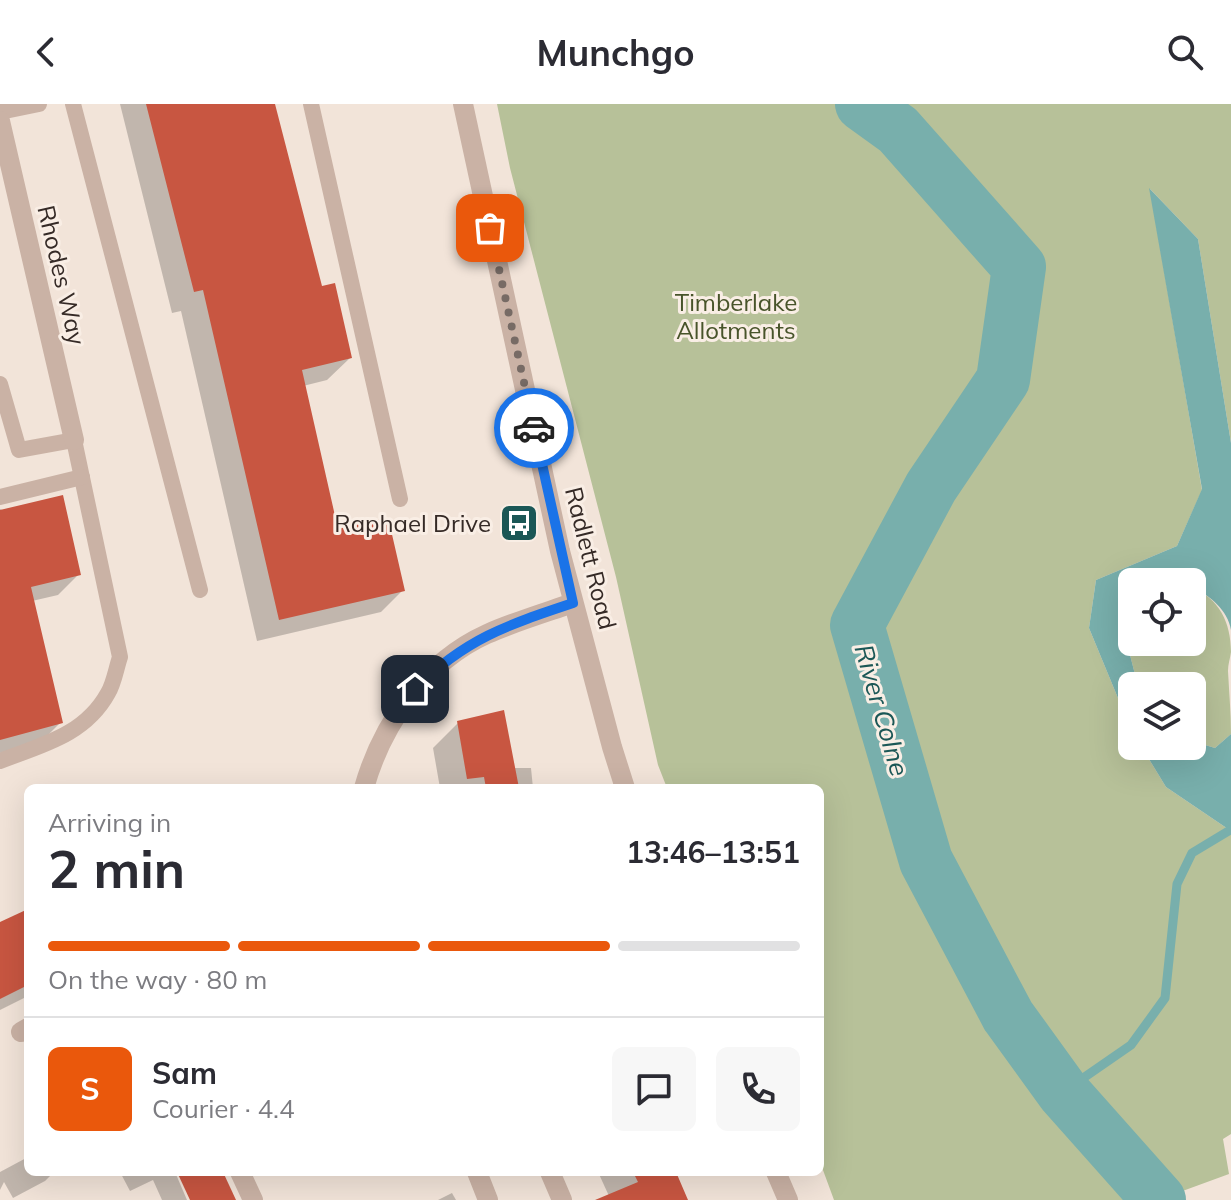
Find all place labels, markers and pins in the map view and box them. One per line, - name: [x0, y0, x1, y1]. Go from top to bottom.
- pin: [456, 194, 524, 262]
- bus stop icon: Raphael Drive: [498, 502, 540, 544]
- place label: Raphael Drive: [334, 508, 491, 538]
- pin: [381, 655, 449, 723]

